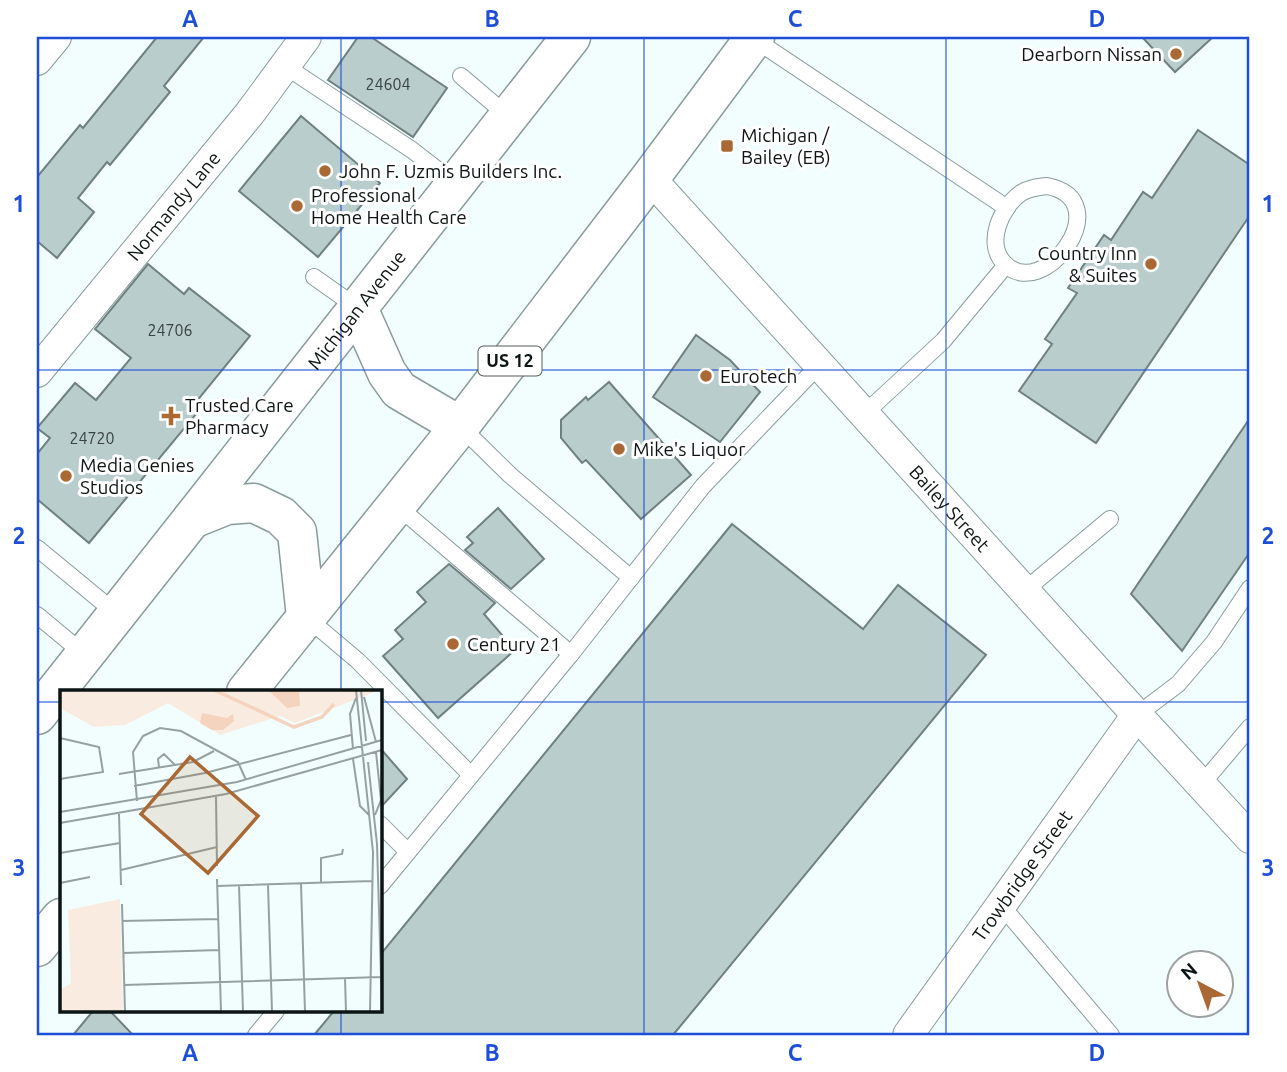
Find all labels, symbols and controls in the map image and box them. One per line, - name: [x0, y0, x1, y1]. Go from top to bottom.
- text: A: [182, 6, 198, 31]
- text: B: [484, 6, 500, 31]
- text: C: [788, 6, 803, 31]
- text: D: [1089, 6, 1105, 31]
- place label: Dearborn Nissan: [1021, 43, 1162, 65]
- marker: Dearborn Nissan: [1168, 46, 1184, 62]
- house number: 24604: [365, 75, 411, 93]
- place label: Michigan / Bailey (EB): [741, 124, 831, 168]
- marker: Michigan / Bailey (EB): [719, 138, 735, 154]
- street label: Normandy Lane: [122, 147, 225, 265]
- place label: John F. Uzmis Builders Inc.: [339, 160, 562, 182]
- marker: John F. Uzmis Builders Inc.: [317, 163, 333, 179]
- place label: Professional Home Health Care: [311, 184, 467, 228]
- text: 1: [13, 191, 25, 216]
- text: 1: [1262, 191, 1274, 216]
- marker: Professional Home Health Care: [289, 198, 305, 214]
- place label: Country Inn & Suites: [1037, 242, 1137, 286]
- street label: Michigan Avenue: [303, 246, 410, 374]
- marker: Country Inn & Suites: [1143, 256, 1159, 272]
- house number: 24706: [147, 321, 193, 339]
- road number: US 12: [478, 346, 542, 376]
- place label: Eurotech: [720, 365, 797, 387]
- marker: Eurotech: [698, 368, 714, 384]
- place label: Trusted Care Pharmacy: [185, 394, 294, 438]
- marker: Trusted Care Pharmacy: [163, 408, 179, 424]
- house number: 24720: [69, 429, 115, 447]
- place label: Mike's Liquor: [633, 438, 745, 460]
- marker: Mike's Liquor: [611, 441, 627, 457]
- place label: Media Genies Studios: [80, 454, 194, 498]
- street label: Bailey Street: [905, 461, 995, 556]
- marker: Media Genies Studios: [58, 468, 74, 484]
- text: 2: [13, 523, 25, 548]
- text: 2: [1262, 523, 1274, 548]
- place label: Century 21: [467, 633, 561, 655]
- marker: Century 21: [445, 636, 461, 652]
- inset map: [60, 690, 382, 1012]
- street label: Trowbridge Street: [968, 805, 1077, 945]
- text: 3: [13, 855, 25, 880]
- text: 3: [1262, 855, 1274, 880]
- north arrow: [1164, 950, 1234, 1020]
- text: N: [1176, 958, 1201, 984]
- text: A: [182, 1040, 198, 1065]
- text: B: [484, 1040, 500, 1065]
- text: C: [788, 1040, 803, 1065]
- text: D: [1089, 1040, 1105, 1065]

